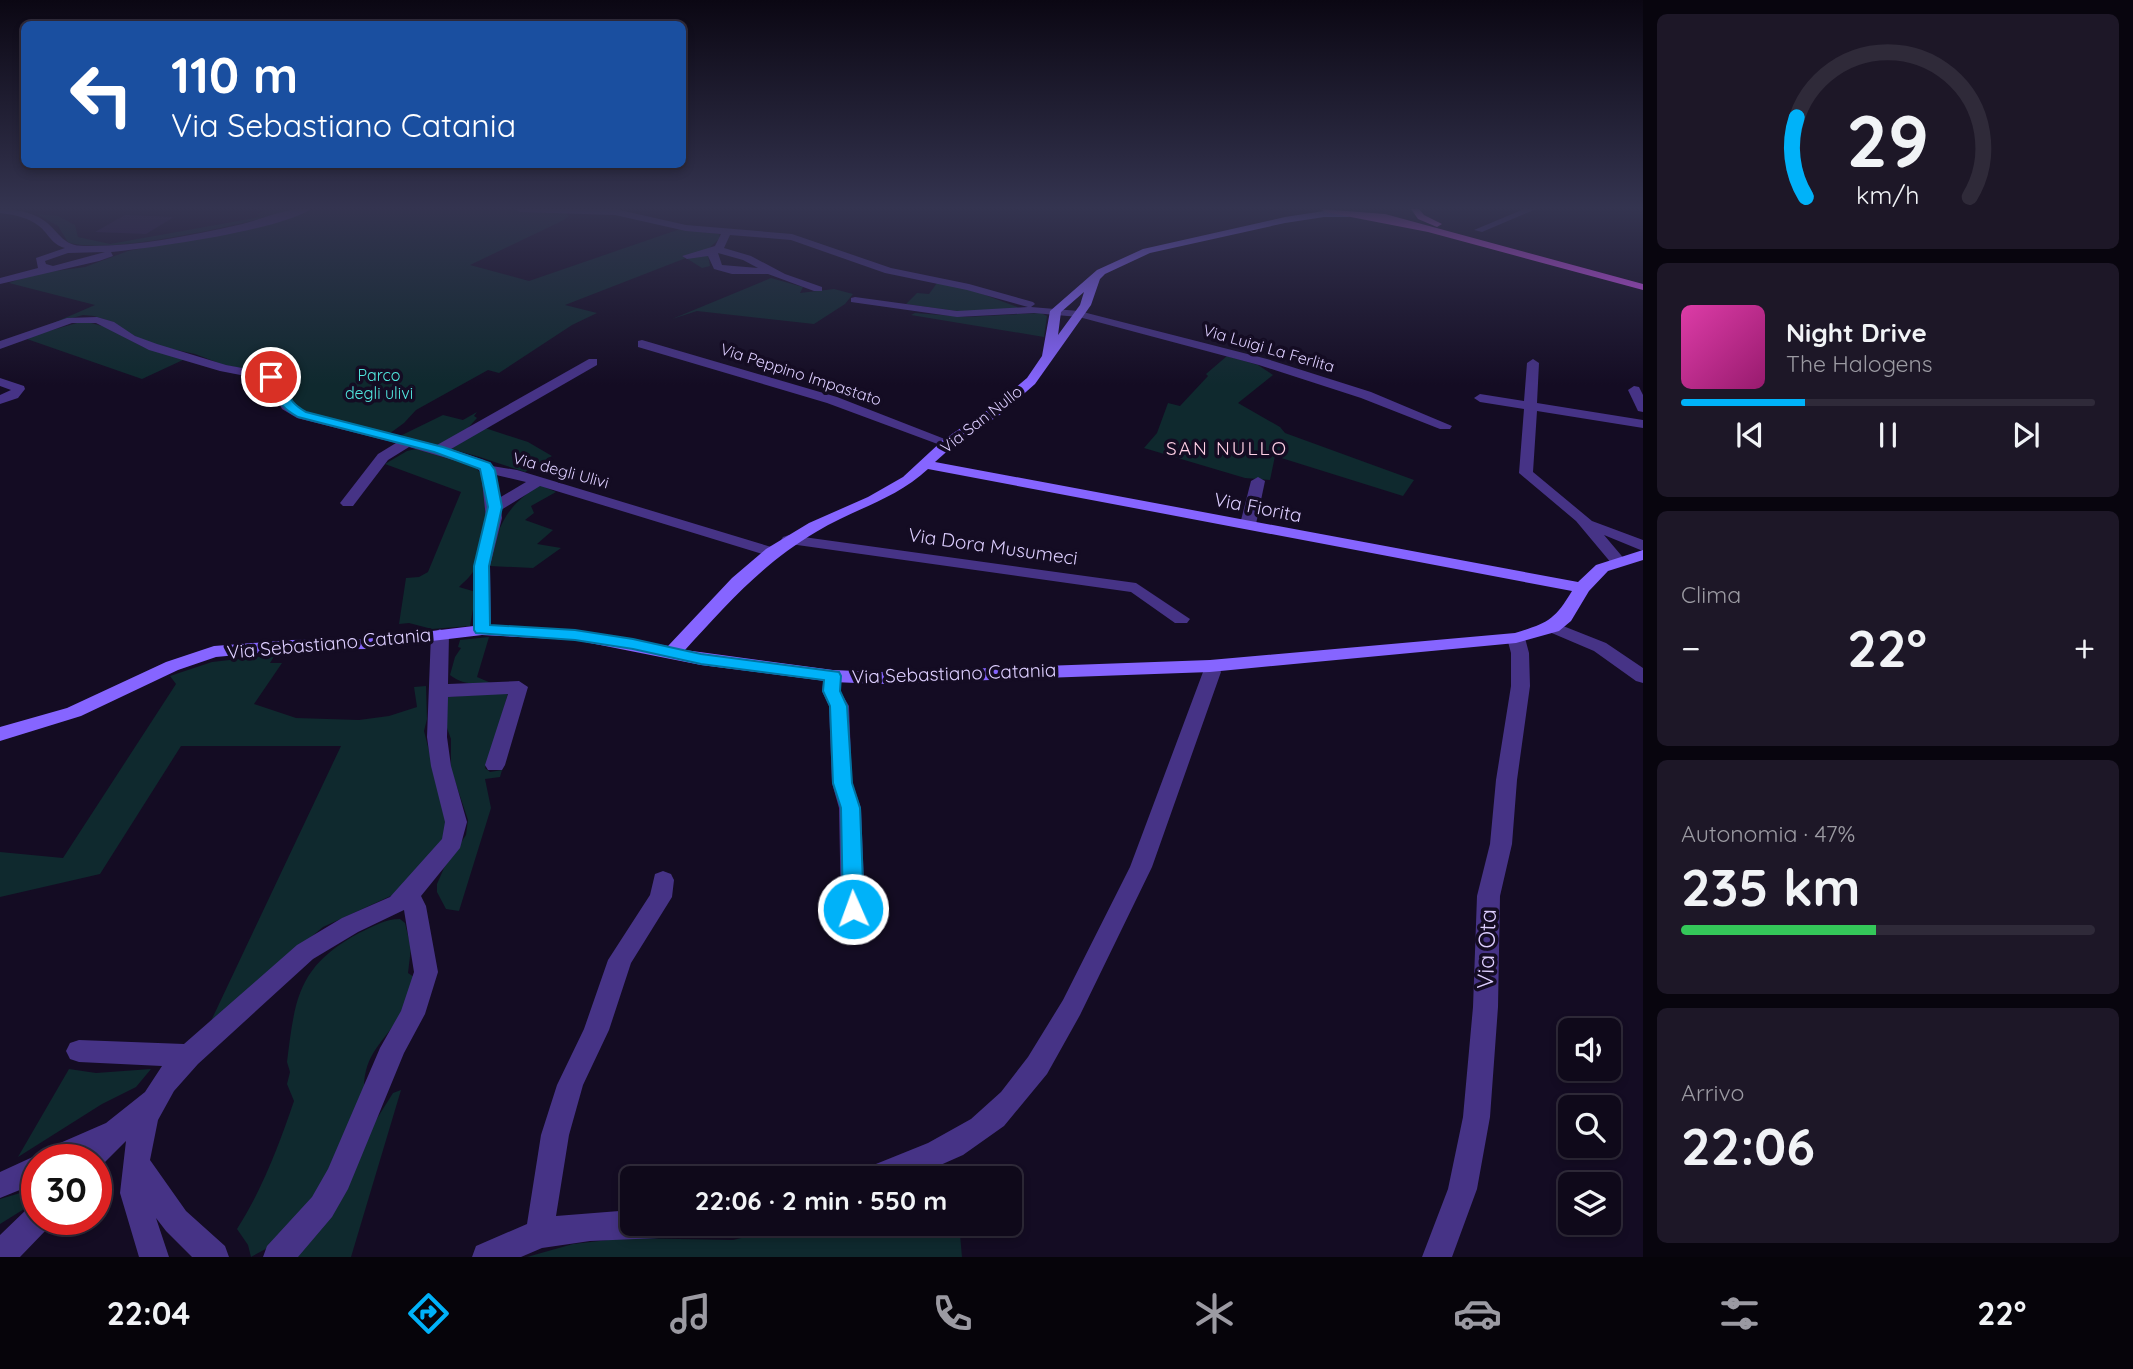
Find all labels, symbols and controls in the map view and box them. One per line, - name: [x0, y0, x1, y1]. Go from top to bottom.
- text: 110 m: [171, 44, 298, 105]
- icon: left: [56, 49, 147, 140]
- text: 29: [1847, 95, 1929, 186]
- text: Via Sebastiano Catania: [171, 105, 516, 145]
- text: km/h: [1856, 179, 1920, 210]
- text: Night Drive: [1786, 316, 1927, 349]
- street label: Via Luigi La Ferlita: [1201, 320, 1337, 376]
- street label: Via Peppino Impastato: [718, 338, 884, 410]
- pin: [241, 347, 301, 407]
- text: The Halogens: [1786, 349, 1933, 378]
- icon: arrive: [252, 358, 290, 396]
- park label: Parco degli ulivi: [345, 365, 413, 403]
- street label: Via San Nullo: [936, 381, 1026, 457]
- icon: previous: [1731, 416, 1769, 454]
- icon: pause: [1869, 416, 1907, 454]
- icon: next: [2007, 416, 2045, 454]
- district label: SAN NULLO: [1166, 436, 1288, 460]
- street label: Via degli Ulivi: [511, 448, 611, 492]
- street label: Via Fiorita: [1212, 487, 1304, 527]
- street label: Via Dora Musumeci: [907, 522, 1079, 570]
- text: Clima: [1681, 580, 1741, 609]
- text: 22°: [1847, 615, 1927, 680]
- street label: Via Sebastiano Catania: [226, 622, 432, 664]
- text: −: [1681, 624, 1701, 672]
- text: +: [2074, 624, 2095, 672]
- street label: Via Sebastiano Catania: [851, 657, 1057, 689]
- text: Autonomia · 47%: [1681, 819, 1855, 848]
- text: 235 km: [1681, 854, 1861, 919]
- position arrow: [816, 872, 890, 946]
- street label: Via Ota: [1470, 909, 1502, 989]
- map controls: [1558, 1018, 1621, 1235]
- button: sound: [1558, 1018, 1621, 1081]
- text: Arrivo: [1681, 1078, 1744, 1107]
- button: search: [1558, 1095, 1621, 1158]
- text: 22:06: [1681, 1113, 1815, 1178]
- speed limit sign: 30: [21, 1144, 112, 1235]
- button: layers: [1558, 1172, 1621, 1235]
- text: 22:06 · 2 min · 550 m: [695, 1184, 947, 1217]
- icon: directions: [404, 1289, 453, 1338]
- icon: music: [666, 1289, 715, 1338]
- icon: phone: [928, 1289, 977, 1338]
- icon: climate: [1190, 1289, 1239, 1338]
- icon: car: [1453, 1289, 1502, 1338]
- icon: filters: [1715, 1289, 1764, 1338]
- text: 22:04: [107, 1293, 190, 1333]
- text: 22°: [1977, 1293, 2026, 1333]

